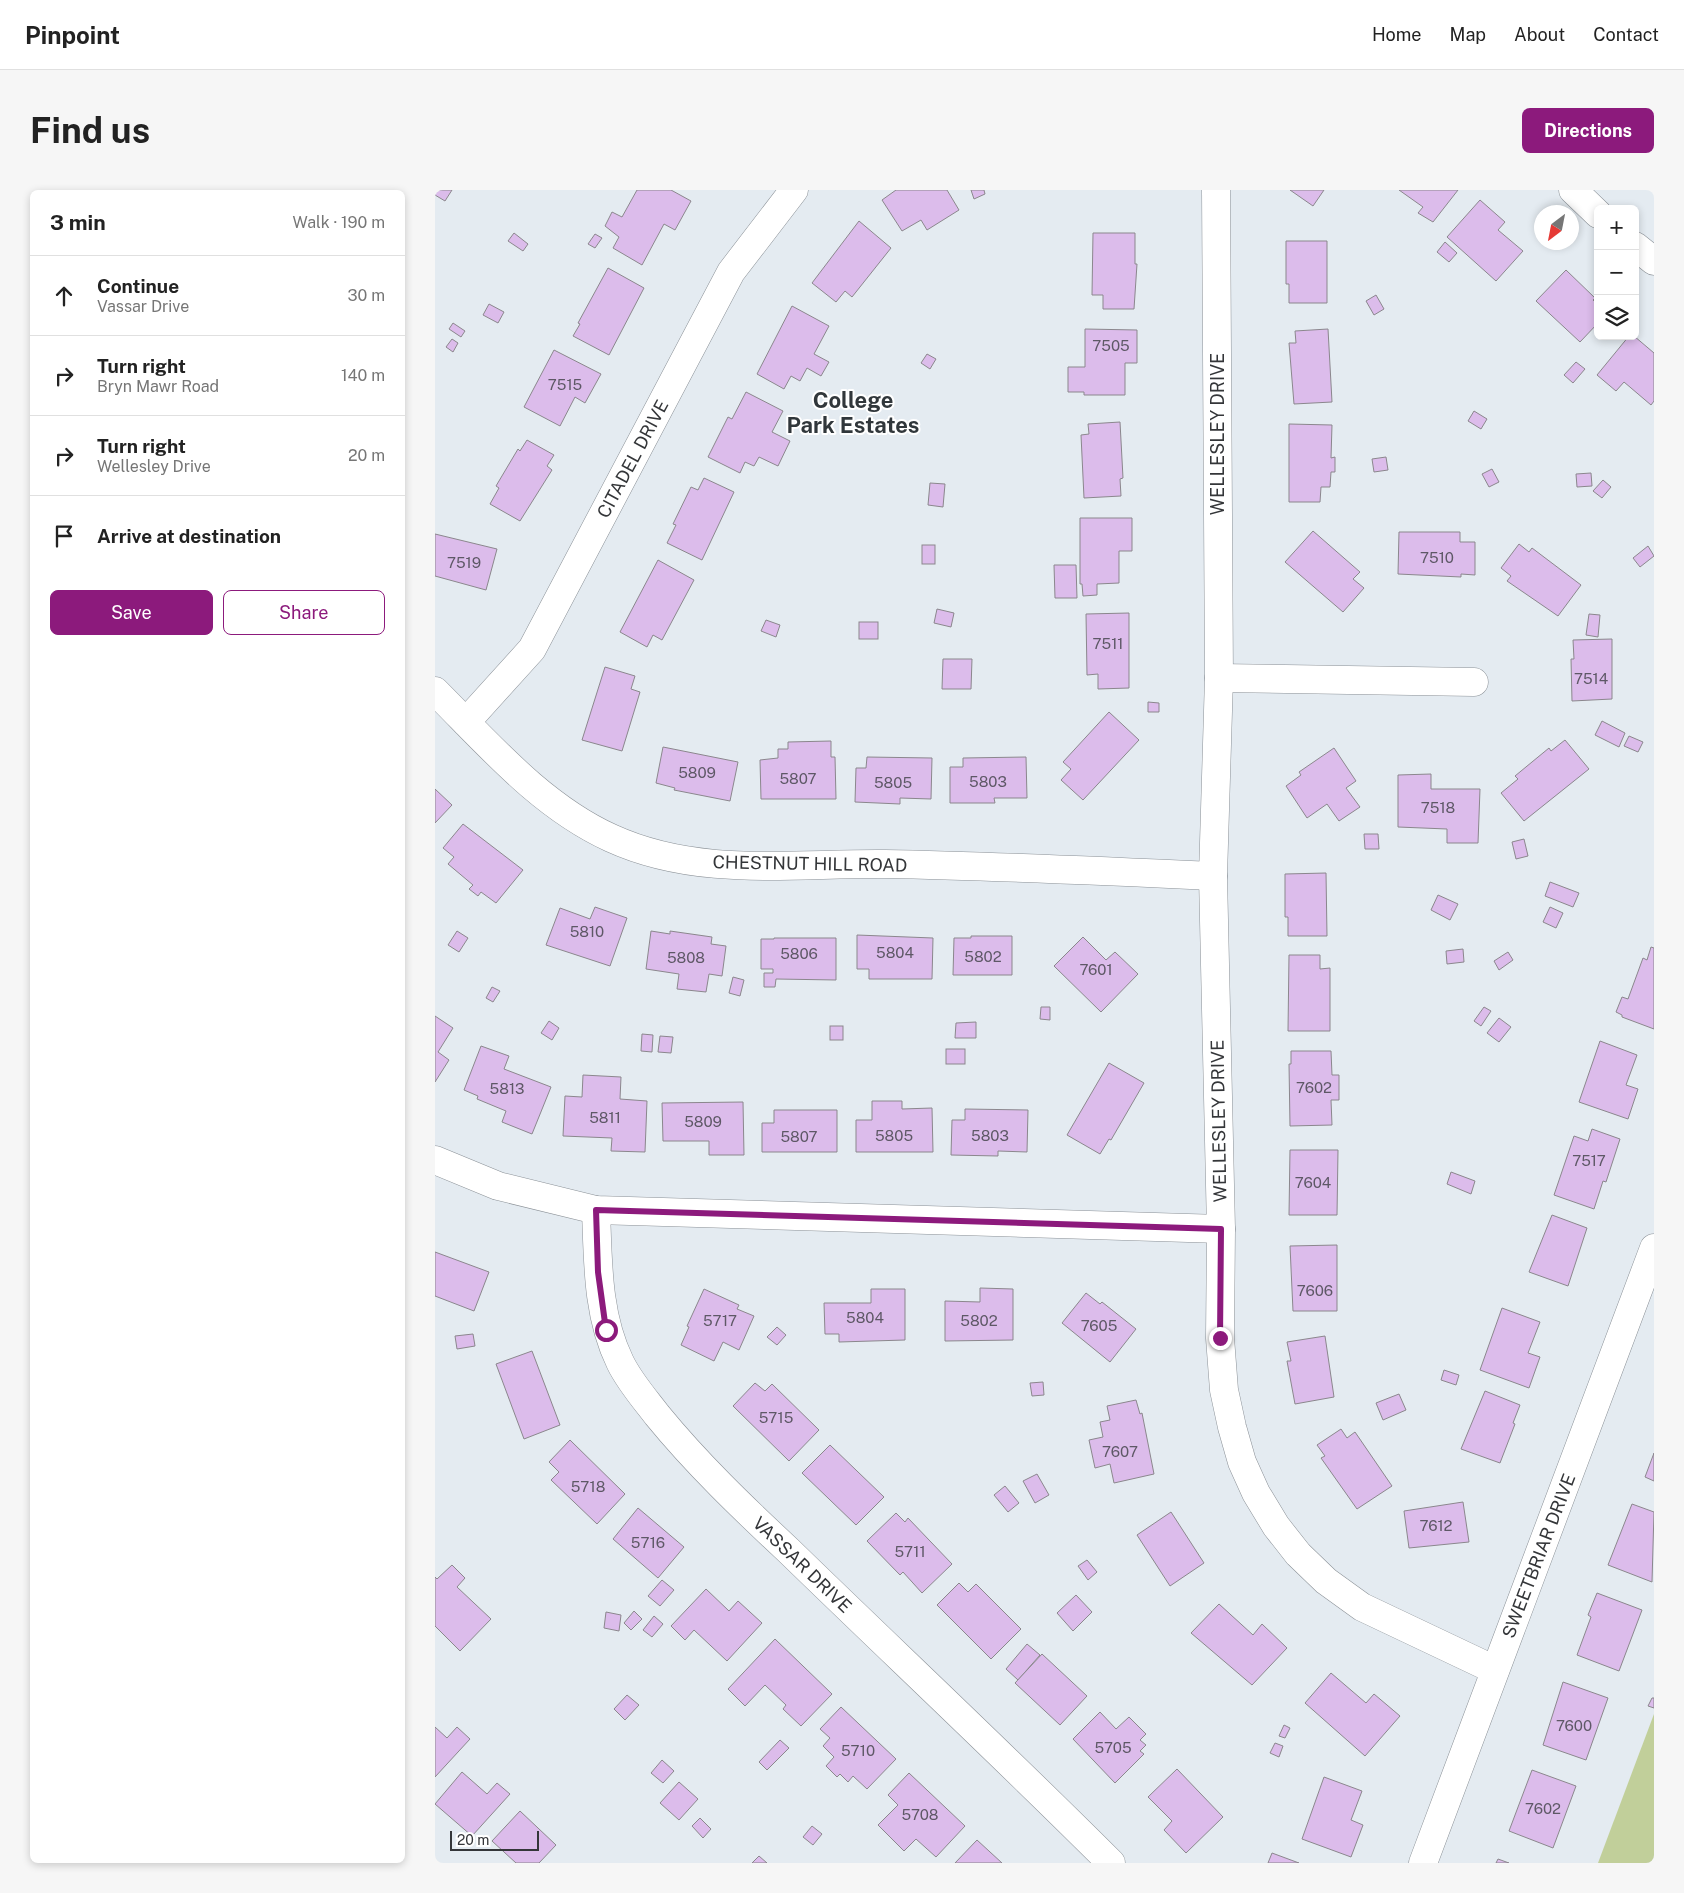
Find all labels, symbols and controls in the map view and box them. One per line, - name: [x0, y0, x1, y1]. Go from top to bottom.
- text: Pinpoint: [25, 21, 120, 49]
- text: Home: [1372, 24, 1422, 45]
- text: Map: [1450, 24, 1486, 45]
- text: About: [1514, 24, 1565, 45]
- text: Contact: [1593, 24, 1659, 45]
- button: Directions: [1522, 108, 1654, 153]
- text: Find us: [30, 110, 150, 151]
- north arrow: [1534, 205, 1579, 250]
- map controls: [1594, 205, 1639, 340]
- button: +: [1594, 205, 1639, 250]
- text: 3 min: [50, 210, 106, 235]
- text: Walk · 190 m: [293, 213, 385, 232]
- button: −: [1594, 250, 1639, 295]
- text: Continue: [97, 275, 179, 297]
- icon: ahead: [50, 282, 78, 310]
- text: 30 m: [348, 286, 385, 305]
- button: layers: [1594, 295, 1639, 340]
- text: Vassar Drive: [97, 297, 189, 316]
- house number: 7505: [1092, 337, 1130, 354]
- street label: WELLESLEY DRIVE: [1207, 353, 1228, 515]
- text: Turn right: [97, 355, 186, 377]
- icon: right: [50, 362, 78, 390]
- text: 140 m: [341, 366, 385, 385]
- house number: 7515: [548, 376, 582, 393]
- text: Bryn Mawr Road: [97, 377, 219, 396]
- district label: College Park Estates: [787, 387, 919, 438]
- street label: CITADEL DRIVE: [593, 396, 673, 522]
- text: Turn right: [97, 435, 186, 457]
- icon: right: [50, 442, 78, 470]
- text: 20 m: [348, 446, 385, 465]
- text: Wellesley Drive: [97, 457, 211, 476]
- icon: arrive: [50, 522, 78, 550]
- text: Arrive at destination: [97, 525, 281, 547]
- house number: 7510: [1420, 549, 1454, 566]
- house number: 7519: [447, 554, 481, 571]
- button: Save: [50, 590, 213, 635]
- button: Share: [223, 590, 385, 635]
- house number: 7511: [1093, 635, 1123, 652]
- house number: 7514: [1574, 670, 1608, 687]
- house number: 5809: [678, 764, 716, 781]
- house number: 5807: [779, 770, 817, 787]
- house number: 5803: [969, 773, 1007, 790]
- house number: 5805: [874, 774, 912, 791]
- house number: 7518: [1421, 799, 1455, 816]
- street label: CHESTNUT HILL ROAD: [712, 851, 908, 876]
- house number: 5810: [570, 923, 604, 940]
- house number: 5804: [876, 944, 914, 961]
- house number: 5806: [780, 945, 818, 962]
- house number: 5802: [964, 948, 1002, 965]
- house number: 5808: [667, 949, 705, 966]
- house number: 7601: [1079, 961, 1113, 978]
- street label: WELLESLEY DRIVE: [1207, 1040, 1230, 1202]
- house number: 7602: [1296, 1079, 1332, 1096]
- house number: 5813: [490, 1080, 524, 1097]
- house number: 5811: [589, 1109, 621, 1126]
- house number: 5809: [684, 1113, 722, 1130]
- house number: 5805: [875, 1127, 913, 1144]
- house number: 5803: [971, 1127, 1009, 1144]
- house number: 5807: [780, 1128, 818, 1145]
- house number: 7517: [1572, 1152, 1606, 1169]
- house number: 7604: [1295, 1174, 1331, 1191]
- house number: 7606: [1297, 1282, 1333, 1299]
- house number: 5804: [846, 1309, 884, 1326]
- house number: 5717: [703, 1312, 737, 1329]
- house number: 5802: [960, 1312, 998, 1329]
- house number: 7605: [1081, 1317, 1117, 1334]
- route start: [595, 1319, 618, 1342]
- route end: [1209, 1327, 1232, 1350]
- house number: 5715: [759, 1409, 793, 1426]
- house number: 7607: [1102, 1443, 1138, 1460]
- street label: SWEETBRIAR DRIVE: [1498, 1471, 1580, 1641]
- house number: 5718: [571, 1478, 605, 1495]
- street label: VASSAR DRIVE: [749, 1512, 856, 1617]
- house number: 7612: [1419, 1517, 1453, 1534]
- house number: 5716: [631, 1534, 665, 1551]
- house number: 5711: [894, 1543, 926, 1560]
- house number: 7600: [1556, 1717, 1592, 1734]
- house number: 5705: [1094, 1739, 1132, 1756]
- house number: 5710: [841, 1742, 875, 1759]
- house number: 7602: [1525, 1800, 1561, 1817]
- house number: 5708: [901, 1806, 939, 1823]
- scale bar: [450, 1828, 539, 1851]
- text: 20 m: [457, 1832, 489, 1848]

